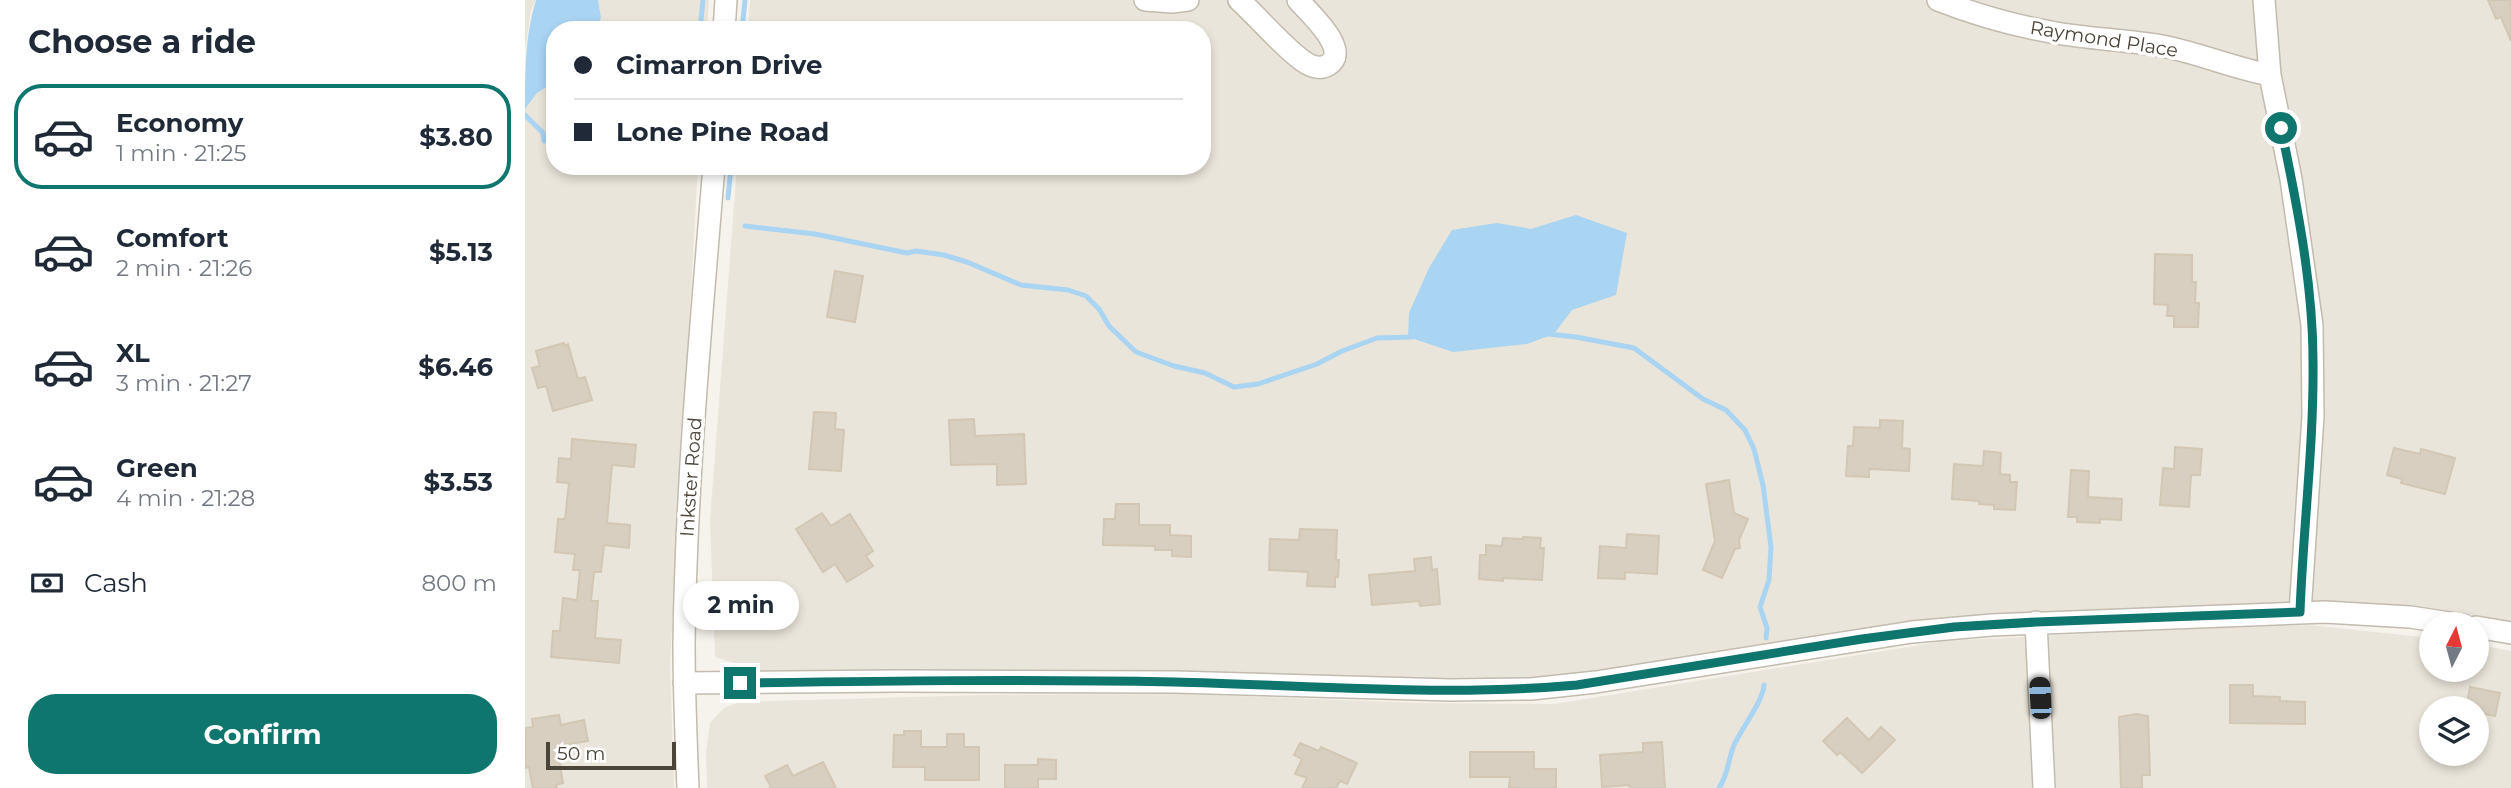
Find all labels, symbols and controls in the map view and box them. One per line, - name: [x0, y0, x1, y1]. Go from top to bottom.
- street label: Raymond Place: [2028, 16, 2180, 62]
- text: Choose a ride: [28, 22, 256, 61]
- text: Cimarron Drive: [616, 49, 822, 81]
- icon: car: [32, 105, 95, 168]
- text: Economy: [116, 107, 243, 139]
- route start: [2265, 112, 2297, 144]
- text: Lone Pine Road: [616, 116, 829, 148]
- text: $3.80: [419, 121, 493, 153]
- text: 1 min · 21:25: [116, 139, 247, 167]
- icon: car: [32, 220, 95, 283]
- text: Comfort: [116, 222, 228, 254]
- text: $5.13: [429, 236, 493, 268]
- text: 2 min · 21:26: [116, 254, 252, 282]
- icon: car: [32, 335, 95, 398]
- text: XL: [116, 337, 150, 369]
- text: $6.46: [418, 351, 493, 383]
- text: 3 min · 21:27: [116, 369, 252, 397]
- street label: Inkster Road: [675, 416, 707, 538]
- icon: car: [32, 450, 95, 513]
- text: Green: [116, 452, 198, 484]
- text: $3.53: [424, 466, 493, 498]
- text: 4 min · 21:28: [116, 484, 255, 512]
- icon: cash: [28, 564, 66, 602]
- text: Cash: [84, 567, 148, 599]
- text: 800 m: [421, 569, 497, 597]
- callout: 2 min: [682, 582, 798, 630]
- text: 2 min: [707, 591, 775, 619]
- north arrow: [2419, 612, 2489, 682]
- map controls: [2419, 612, 2489, 766]
- route end: [724, 667, 756, 699]
- car: [2029, 676, 2052, 720]
- button: Confirm: [28, 694, 497, 774]
- button: layers: [2419, 696, 2489, 766]
- scale bar: [546, 739, 675, 771]
- text: 50 m: [557, 742, 605, 765]

